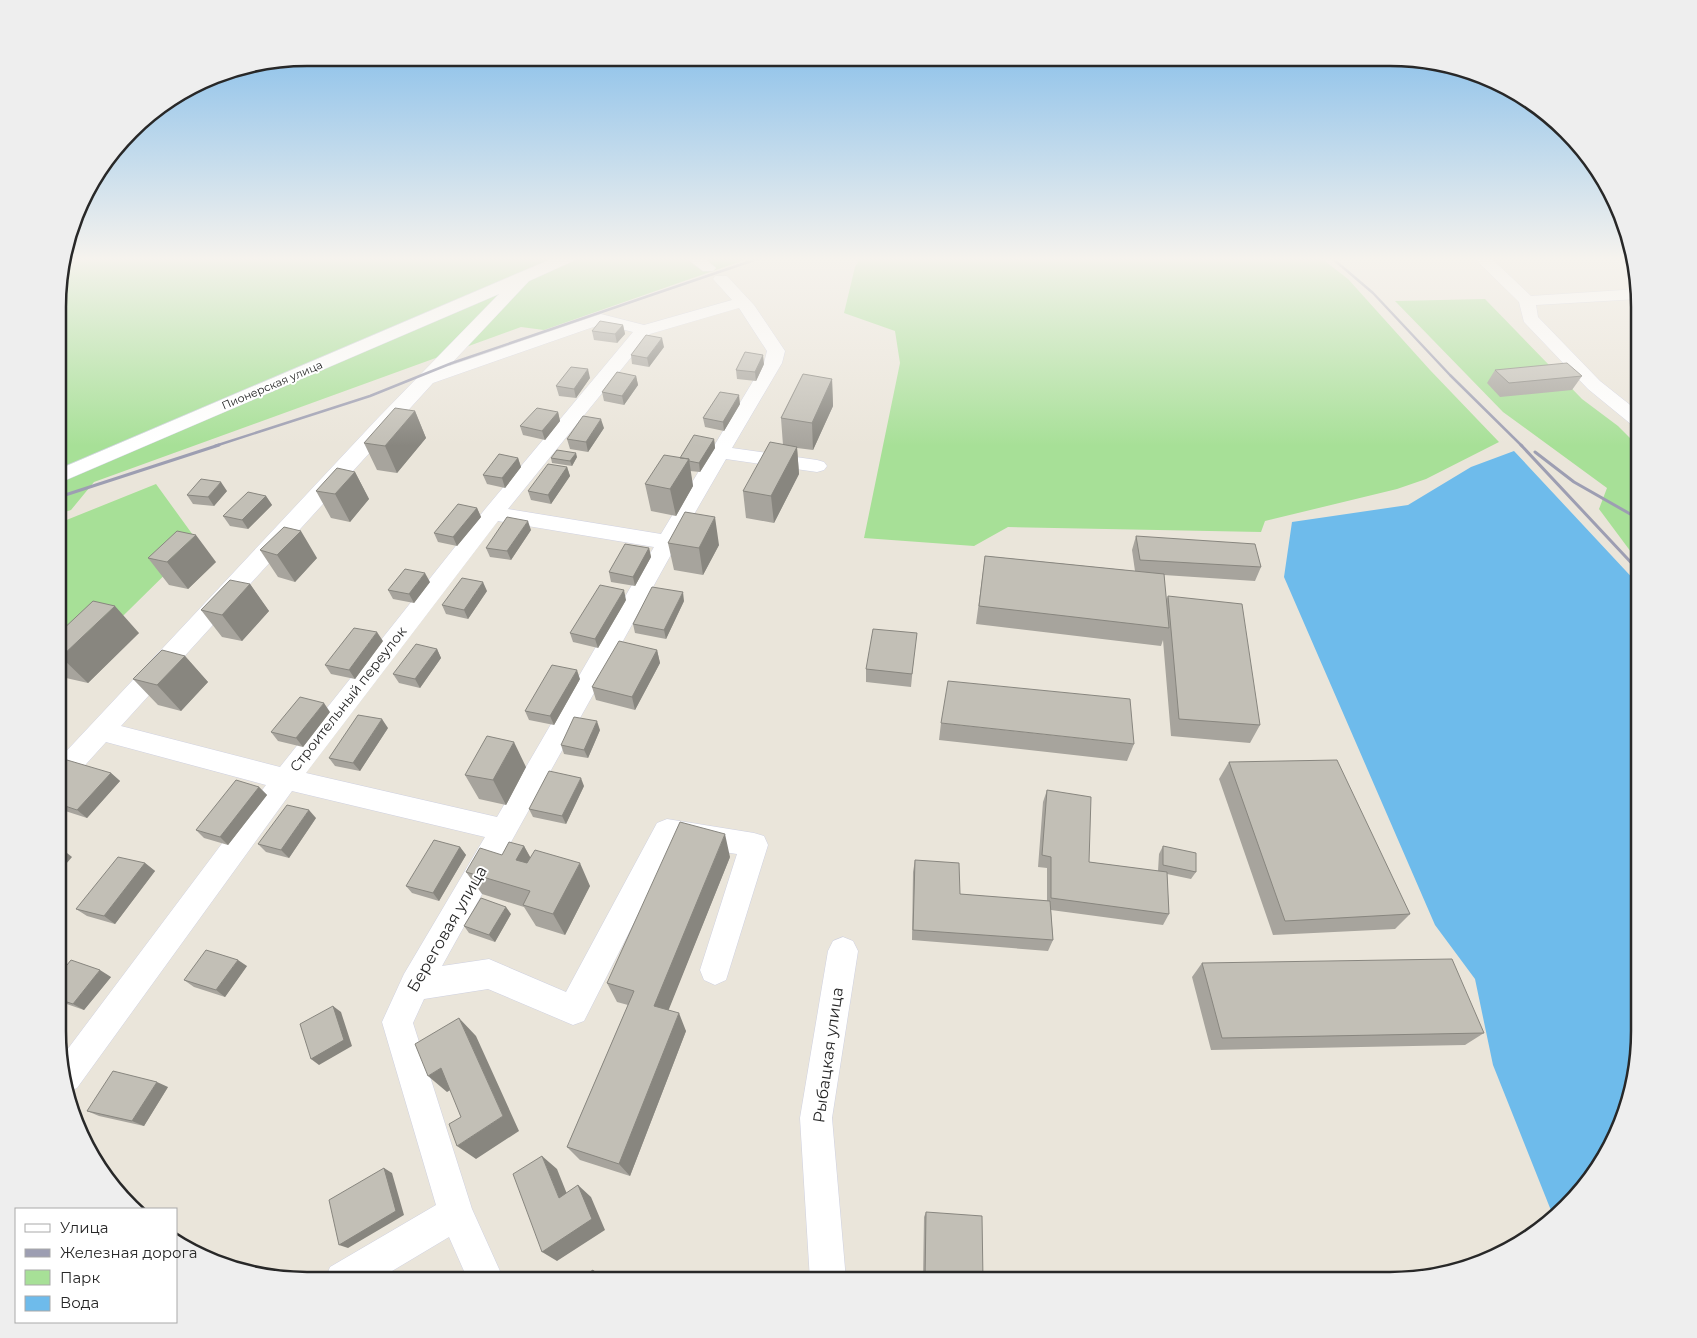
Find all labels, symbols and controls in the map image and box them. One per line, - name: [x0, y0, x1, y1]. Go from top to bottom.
- street label: Пионерская улица: [219, 357, 325, 413]
- street label: Строительный переулок: [286, 623, 410, 775]
- street label: Береговая улица: [403, 862, 491, 996]
- street label: Рыбацкая улица: [809, 986, 847, 1124]
- legend: [15, 1208, 178, 1323]
- text: Улица: [60, 1218, 108, 1237]
- text: Железная дорога: [60, 1243, 197, 1262]
- text: Парк: [60, 1268, 100, 1287]
- text: Вода: [60, 1293, 99, 1312]

